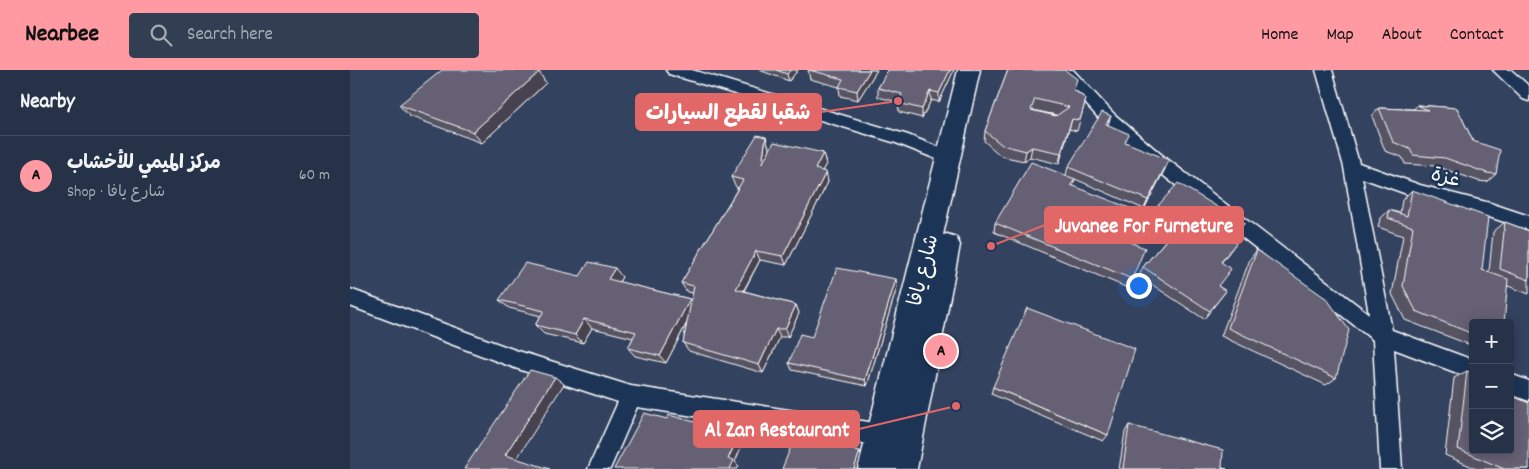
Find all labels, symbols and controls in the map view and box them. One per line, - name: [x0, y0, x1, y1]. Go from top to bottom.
- search box: [129, 13, 479, 58]
- text: Nearbee: [25, 18, 99, 52]
- icon: search: [147, 21, 175, 49]
- text: Search here: [187, 22, 273, 49]
- text: Home: [1261, 23, 1298, 48]
- text: Map: [1326, 23, 1354, 48]
- text: About: [1382, 23, 1422, 48]
- text: Contact: [1450, 23, 1504, 48]
- text: Nearby: [20, 88, 75, 118]
- callout: شقبا لقطع السيارات: [636, 94, 821, 130]
- text: شقبا لقطع السيارات: [646, 100, 810, 130]
- text: مركز الميمي للأخشاب: [67, 151, 221, 178]
- street label: غزة: [1427, 162, 1463, 196]
- text: A: [32, 164, 40, 187]
- text: 60 m: [299, 164, 330, 187]
- text: Shop · شارع يافا: [67, 181, 165, 204]
- callout: Juvanee For Furneture: [1045, 207, 1243, 243]
- text: Juvanee For Furneture: [1055, 213, 1233, 243]
- street label: شارع يافا: [903, 232, 947, 309]
- your location: [1126, 273, 1152, 299]
- map controls: [1469, 319, 1514, 454]
- button: +: [1469, 319, 1514, 364]
- pin: A: [925, 332, 957, 370]
- button: −: [1469, 364, 1514, 409]
- button: layers: [1469, 409, 1514, 454]
- callout: Al Zan Restaurant: [694, 411, 859, 447]
- text: Al Zan Restaurant: [705, 417, 850, 447]

